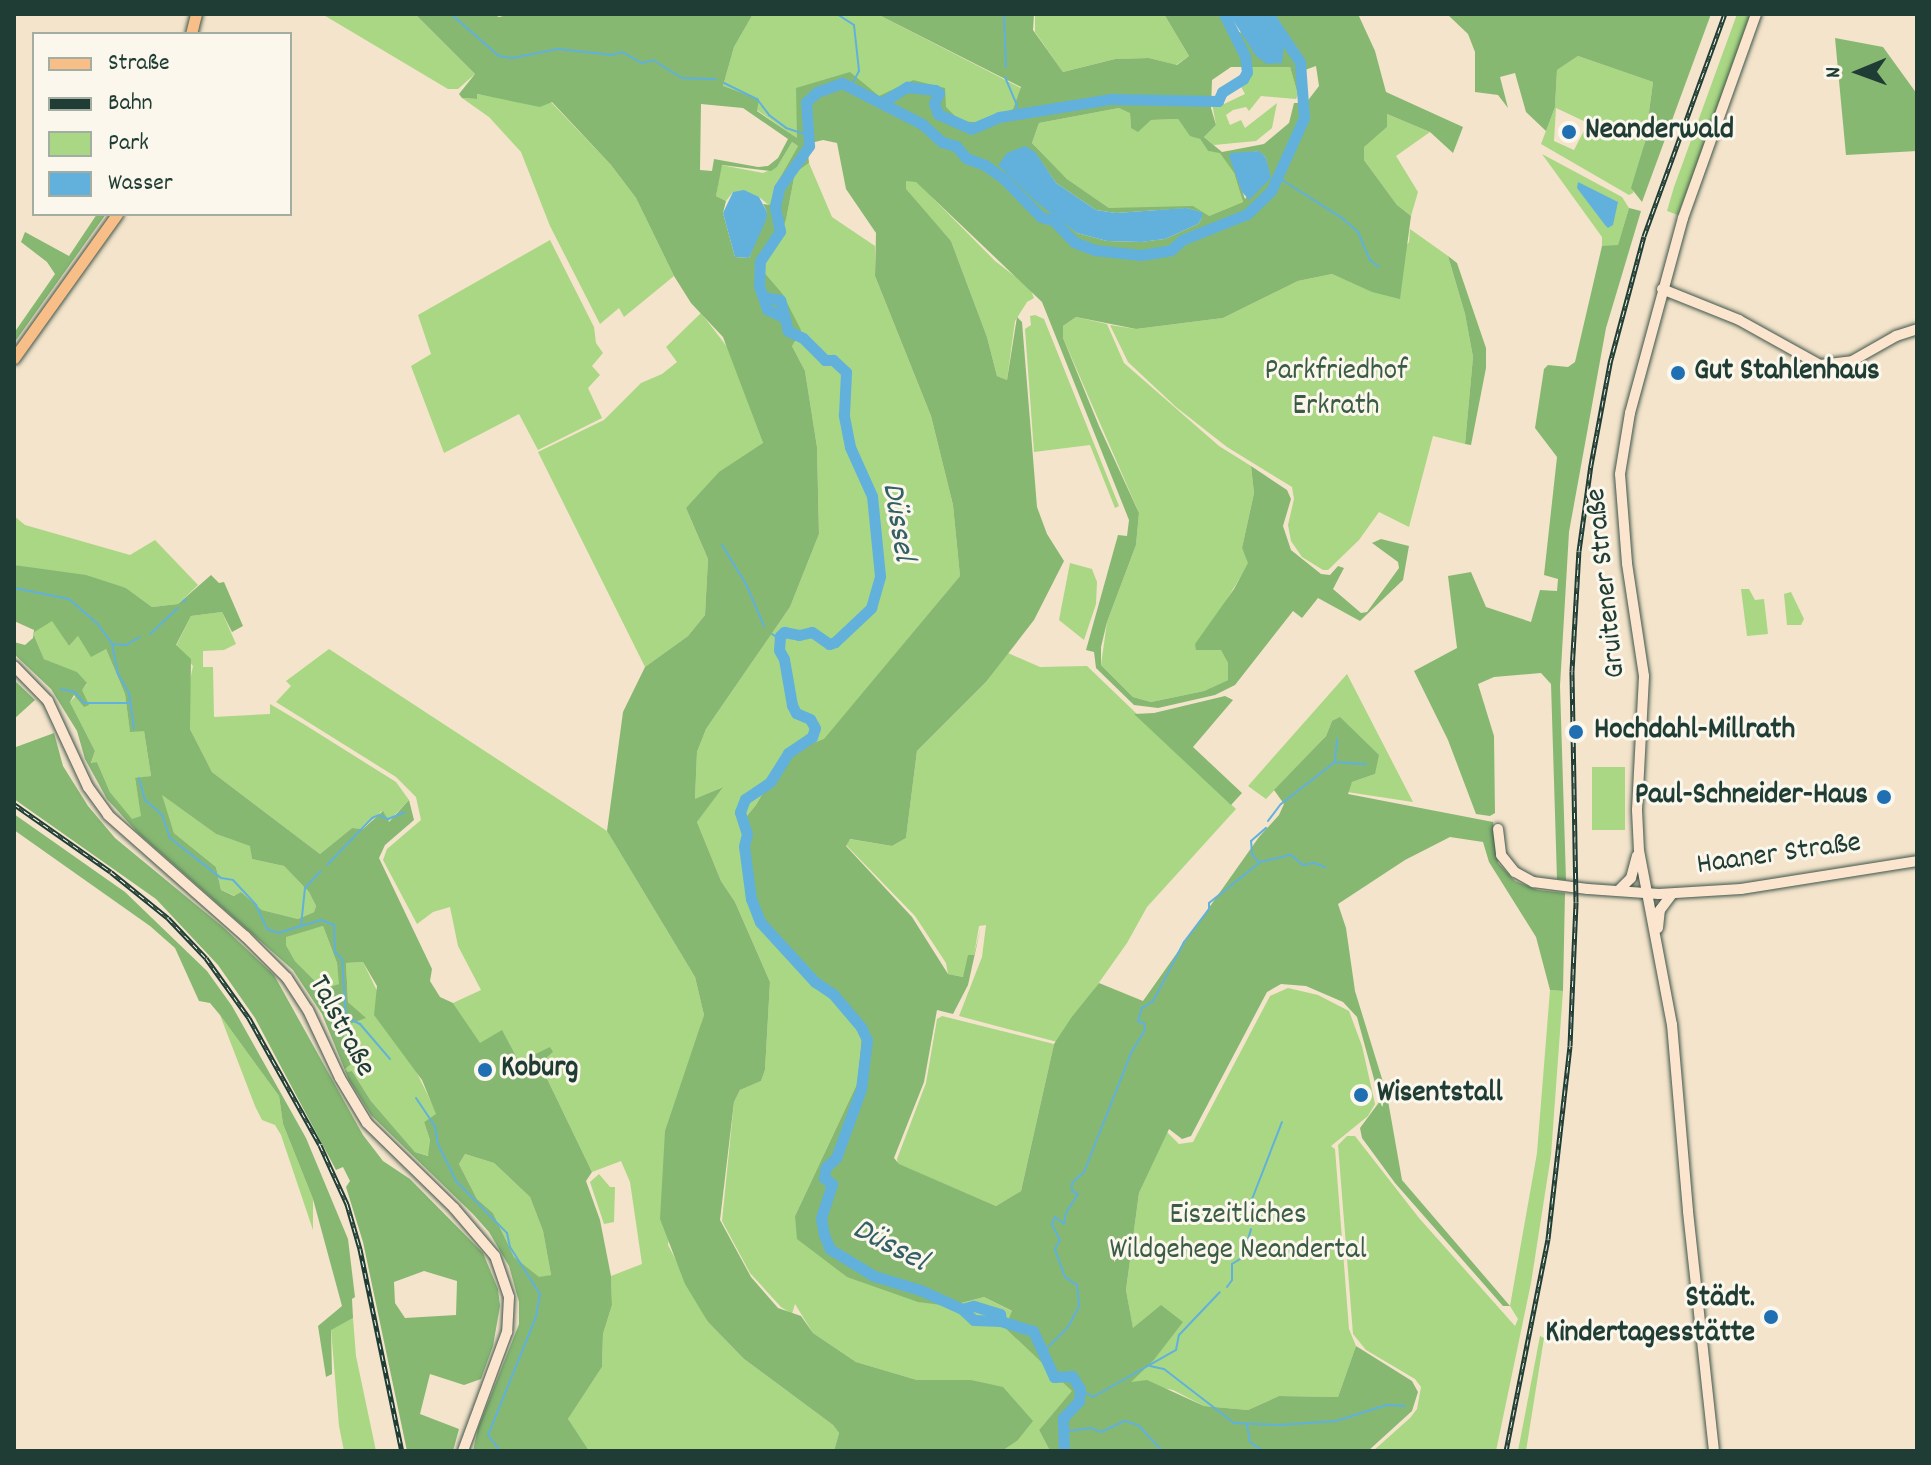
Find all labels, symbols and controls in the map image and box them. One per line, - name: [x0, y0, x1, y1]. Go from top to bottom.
- legend: [32, 32, 292, 216]
- north arrow: [1819, 32, 1899, 112]
- text: Straße: [108, 47, 170, 81]
- text: N: [1819, 67, 1850, 78]
- text: Bahn: [108, 87, 153, 121]
- place label: Neanderwald: [1585, 114, 1734, 150]
- marker: Neanderwald: [1560, 123, 1578, 141]
- text: Park: [108, 127, 149, 161]
- text: Wasser: [108, 167, 173, 201]
- park label: Parkfriedhof Erkrath: [1264, 355, 1408, 426]
- place label: Gut Stahlenhaus: [1694, 355, 1880, 391]
- marker: Gut Stahlenhaus: [1669, 364, 1687, 382]
- water label: Düssel: [871, 480, 921, 564]
- street label: Gruitener Straße: [1580, 486, 1636, 680]
- place label: Hochdahl-Millrath: [1594, 714, 1795, 750]
- marker: Hochdahl-Millrath: [1565, 721, 1587, 743]
- place label: Paul-Schneider-Haus: [1635, 779, 1868, 815]
- marker: Paul-Schneider-Haus: [1875, 788, 1893, 806]
- street label: Haaner Straße: [1695, 827, 1863, 885]
- street label: Talstraße: [298, 970, 382, 1084]
- place label: Koburg: [501, 1052, 578, 1088]
- marker: Koburg: [476, 1061, 494, 1079]
- place label: Wisentstall: [1377, 1077, 1503, 1113]
- marker: Wisentstall: [1352, 1086, 1370, 1104]
- park label: Eiszeitliches Wildgehege Neandertal: [1109, 1199, 1367, 1270]
- water label: Düssel: [845, 1212, 933, 1282]
- place label: Städt. Kindertagesstätte: [1545, 1282, 1755, 1352]
- marker: Städt. Kindertagesstätte: [1762, 1308, 1780, 1326]

